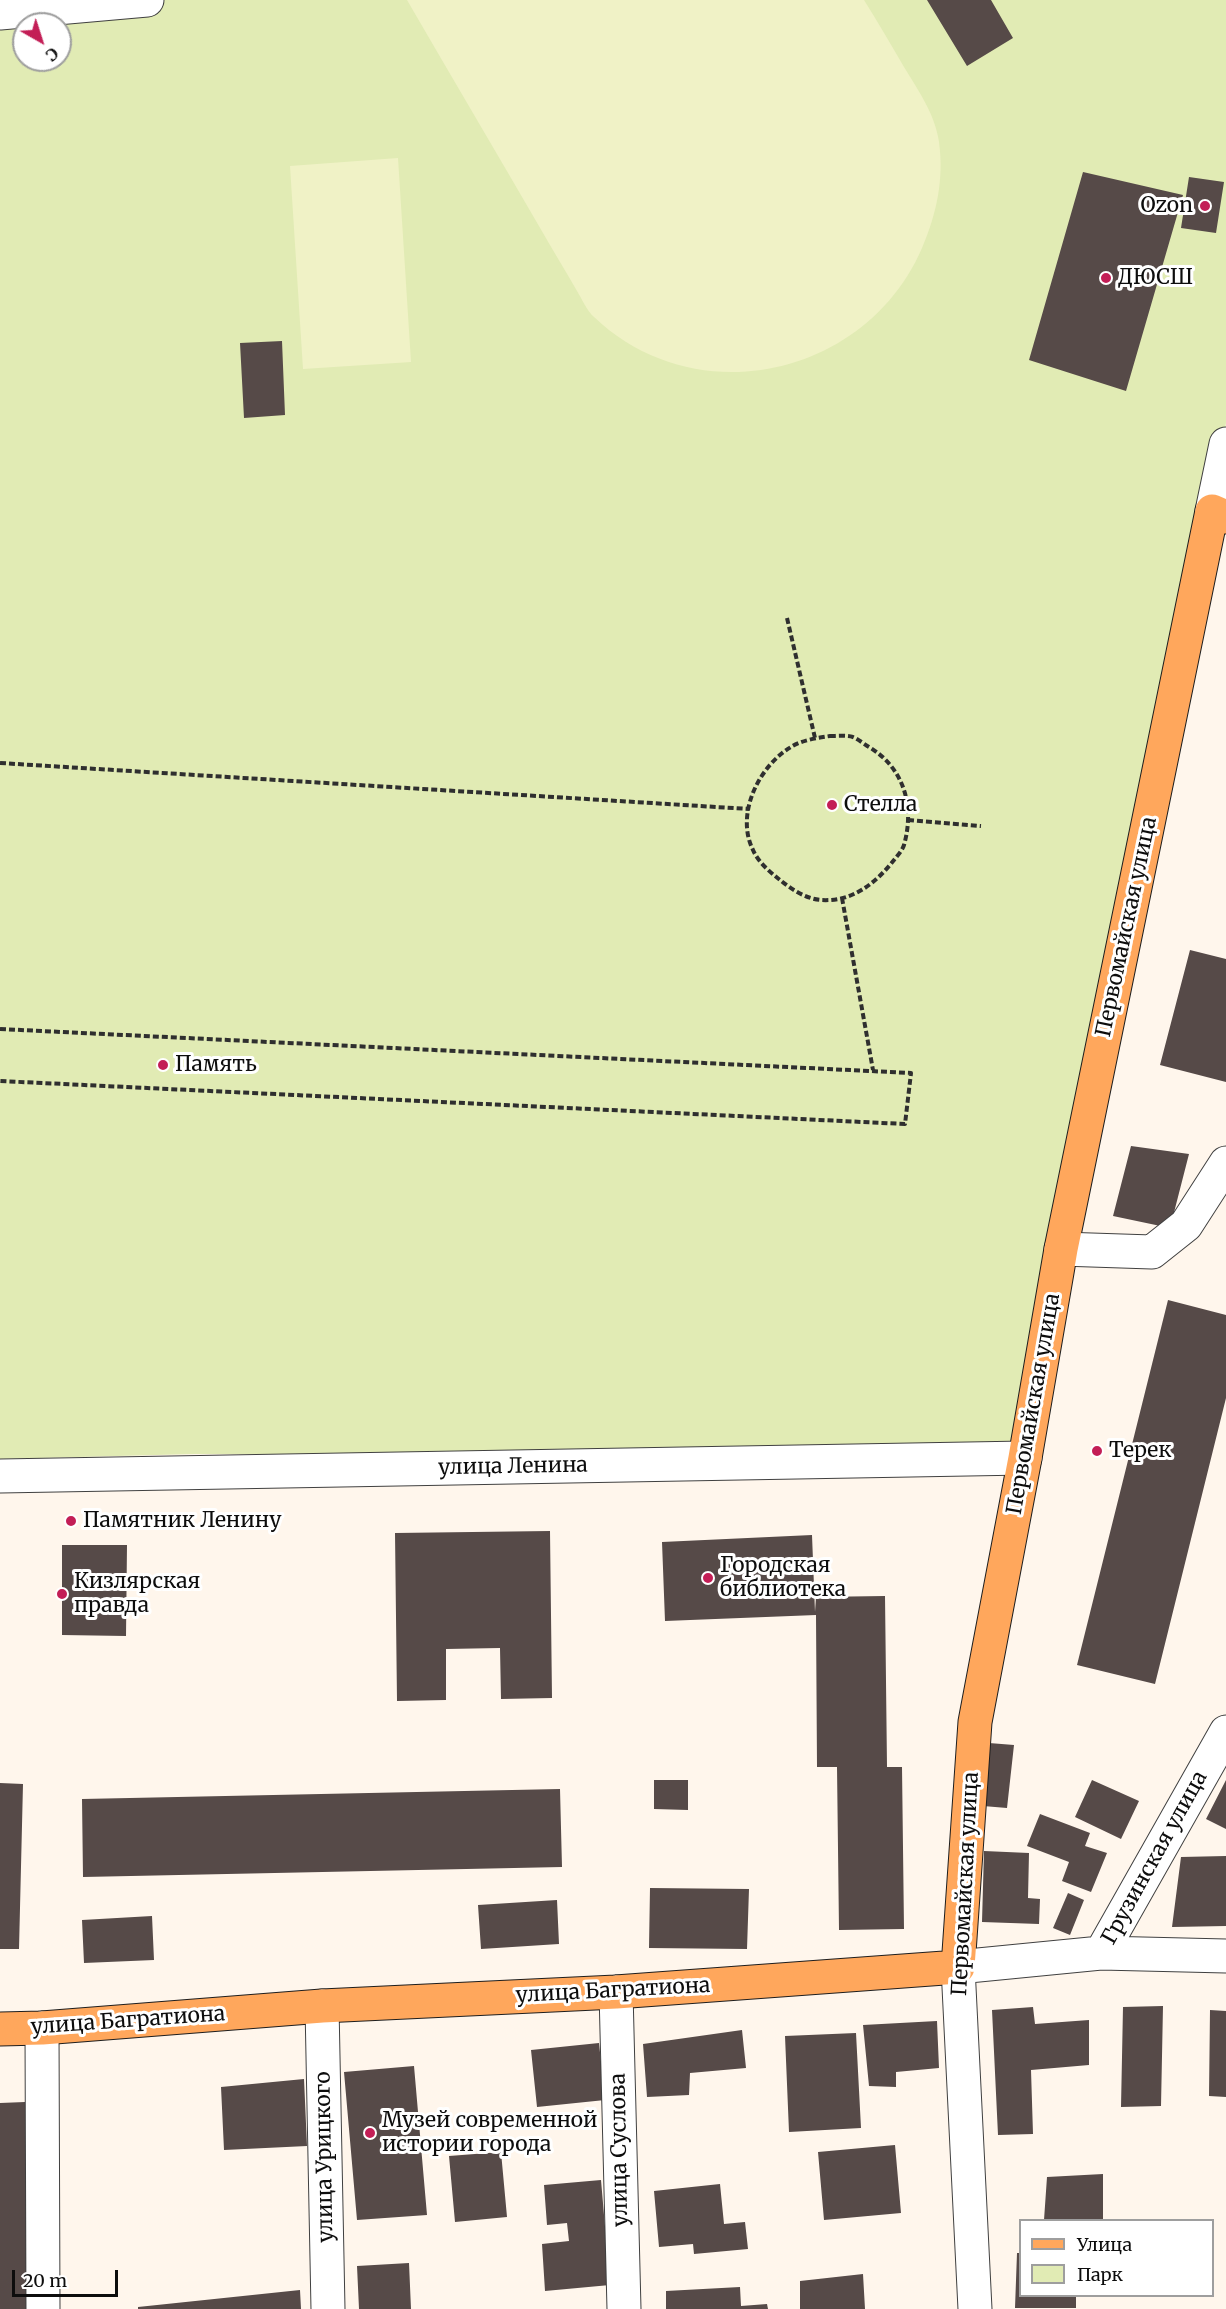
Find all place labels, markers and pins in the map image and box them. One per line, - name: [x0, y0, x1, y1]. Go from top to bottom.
- place label: Ozon: [1140, 193, 1193, 219]
- marker: Ozon: [1198, 199, 1212, 213]
- place label: ДЮСШ: [1118, 265, 1193, 291]
- marker: ДЮСШ: [1099, 271, 1113, 285]
- place label: Стелла: [844, 792, 917, 818]
- marker: Стелла: [825, 798, 839, 812]
- place label: Память: [175, 1052, 257, 1078]
- marker: Память: [156, 1058, 170, 1072]
- place label: Терек: [1109, 1438, 1172, 1464]
- marker: Терек: [1090, 1444, 1104, 1458]
- place label: Памятник Ленину: [83, 1508, 281, 1534]
- marker: Памятник Ленину: [64, 1514, 78, 1528]
- place label: Городская библиотека: [720, 1553, 846, 1603]
- place label: Кизлярская правда: [74, 1569, 200, 1619]
- marker: Городская библиотека: [701, 1571, 715, 1585]
- marker: Кизлярская правда: [55, 1587, 69, 1601]
- place label: Музей современной истории города: [382, 2108, 597, 2158]
- marker: Музей современной истории города: [363, 2126, 377, 2140]

